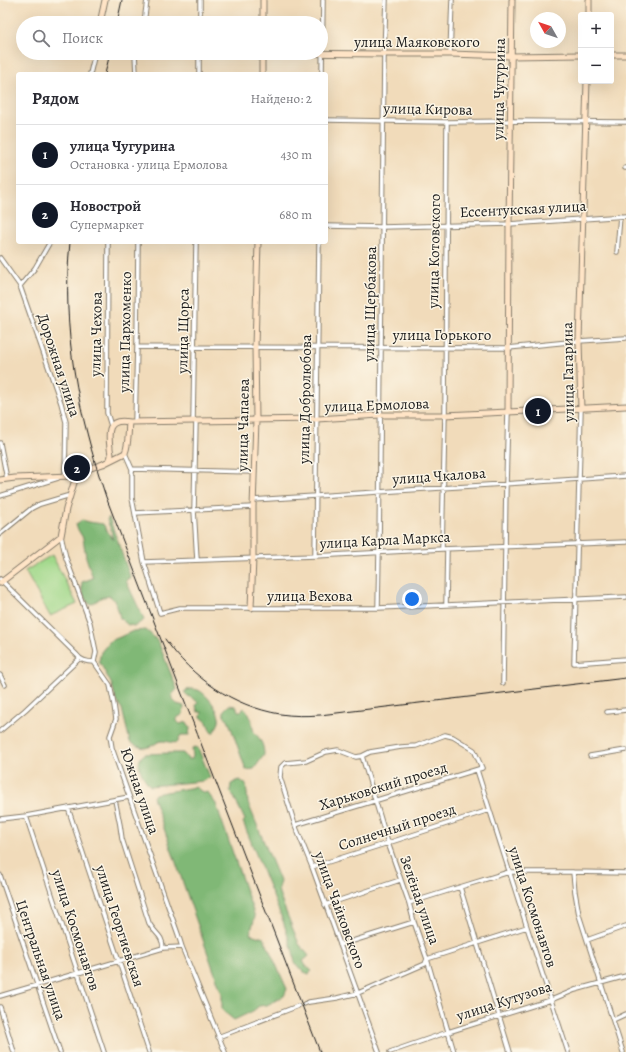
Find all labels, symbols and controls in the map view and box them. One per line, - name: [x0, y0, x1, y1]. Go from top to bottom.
- north arrow: [530, 12, 566, 48]
- map controls: [578, 12, 614, 84]
- button: +: [578, 12, 614, 48]
- search box: [16, 16, 328, 60]
- icon: search: [30, 27, 52, 49]
- text: Поиск: [62, 28, 103, 48]
- street label: улица Маяковского: [353, 32, 480, 52]
- street label: улица Чугурина: [488, 38, 510, 141]
- button: −: [578, 48, 614, 84]
- text: Рядом: [32, 87, 79, 110]
- text: Найдено: 2: [251, 90, 312, 107]
- street label: улица Кирова: [382, 98, 473, 120]
- text: улица Чугурина: [70, 136, 175, 156]
- text: 1: [43, 146, 47, 163]
- text: 430 m: [280, 146, 312, 163]
- text: Остановка · улица Ермолова: [70, 156, 228, 173]
- street label: улица Котовского: [423, 193, 445, 310]
- text: Новострой: [70, 196, 141, 216]
- street label: Ессентукская улица: [459, 196, 587, 222]
- text: 2: [42, 206, 48, 223]
- text: 680 m: [279, 206, 312, 223]
- text: Супермаркет: [70, 216, 144, 233]
- street label: улица Щербакова: [359, 246, 381, 363]
- street label: улица Пархоменко: [114, 271, 136, 394]
- street label: улица Щорса: [172, 288, 194, 375]
- street label: улица Чехова: [85, 291, 107, 378]
- street label: Дорожная улица: [33, 311, 85, 419]
- street label: улица Гагарина: [557, 322, 579, 423]
- street label: улица Горького: [392, 325, 491, 345]
- street label: улица Добролюбова: [294, 334, 316, 465]
- street label: улица Чапаева: [232, 378, 254, 473]
- street label: улица Ермолова: [323, 393, 430, 417]
- pin: 1: [525, 396, 551, 426]
- pin: 2: [64, 453, 90, 483]
- street label: улица Чкалова: [391, 463, 486, 489]
- street label: улица Карла Маркса: [318, 527, 451, 553]
- street label: улица Вехова: [266, 586, 353, 606]
- your location: [402, 589, 422, 609]
- street label: Южная улица: [116, 745, 164, 837]
- street label: Харьковский проезд: [317, 757, 449, 815]
- street label: Солнечный проезд: [336, 799, 458, 855]
- street label: улица Космонавтов: [504, 843, 562, 970]
- street label: улица Чайковского: [309, 848, 370, 971]
- street label: Зелёная улица: [395, 853, 445, 947]
- street label: улица Георгиевская: [91, 862, 149, 990]
- street label: улица Космонавтов: [47, 866, 105, 993]
- street label: Центральная улица: [11, 897, 71, 1023]
- street label: улица Кутузова: [453, 976, 554, 1026]

